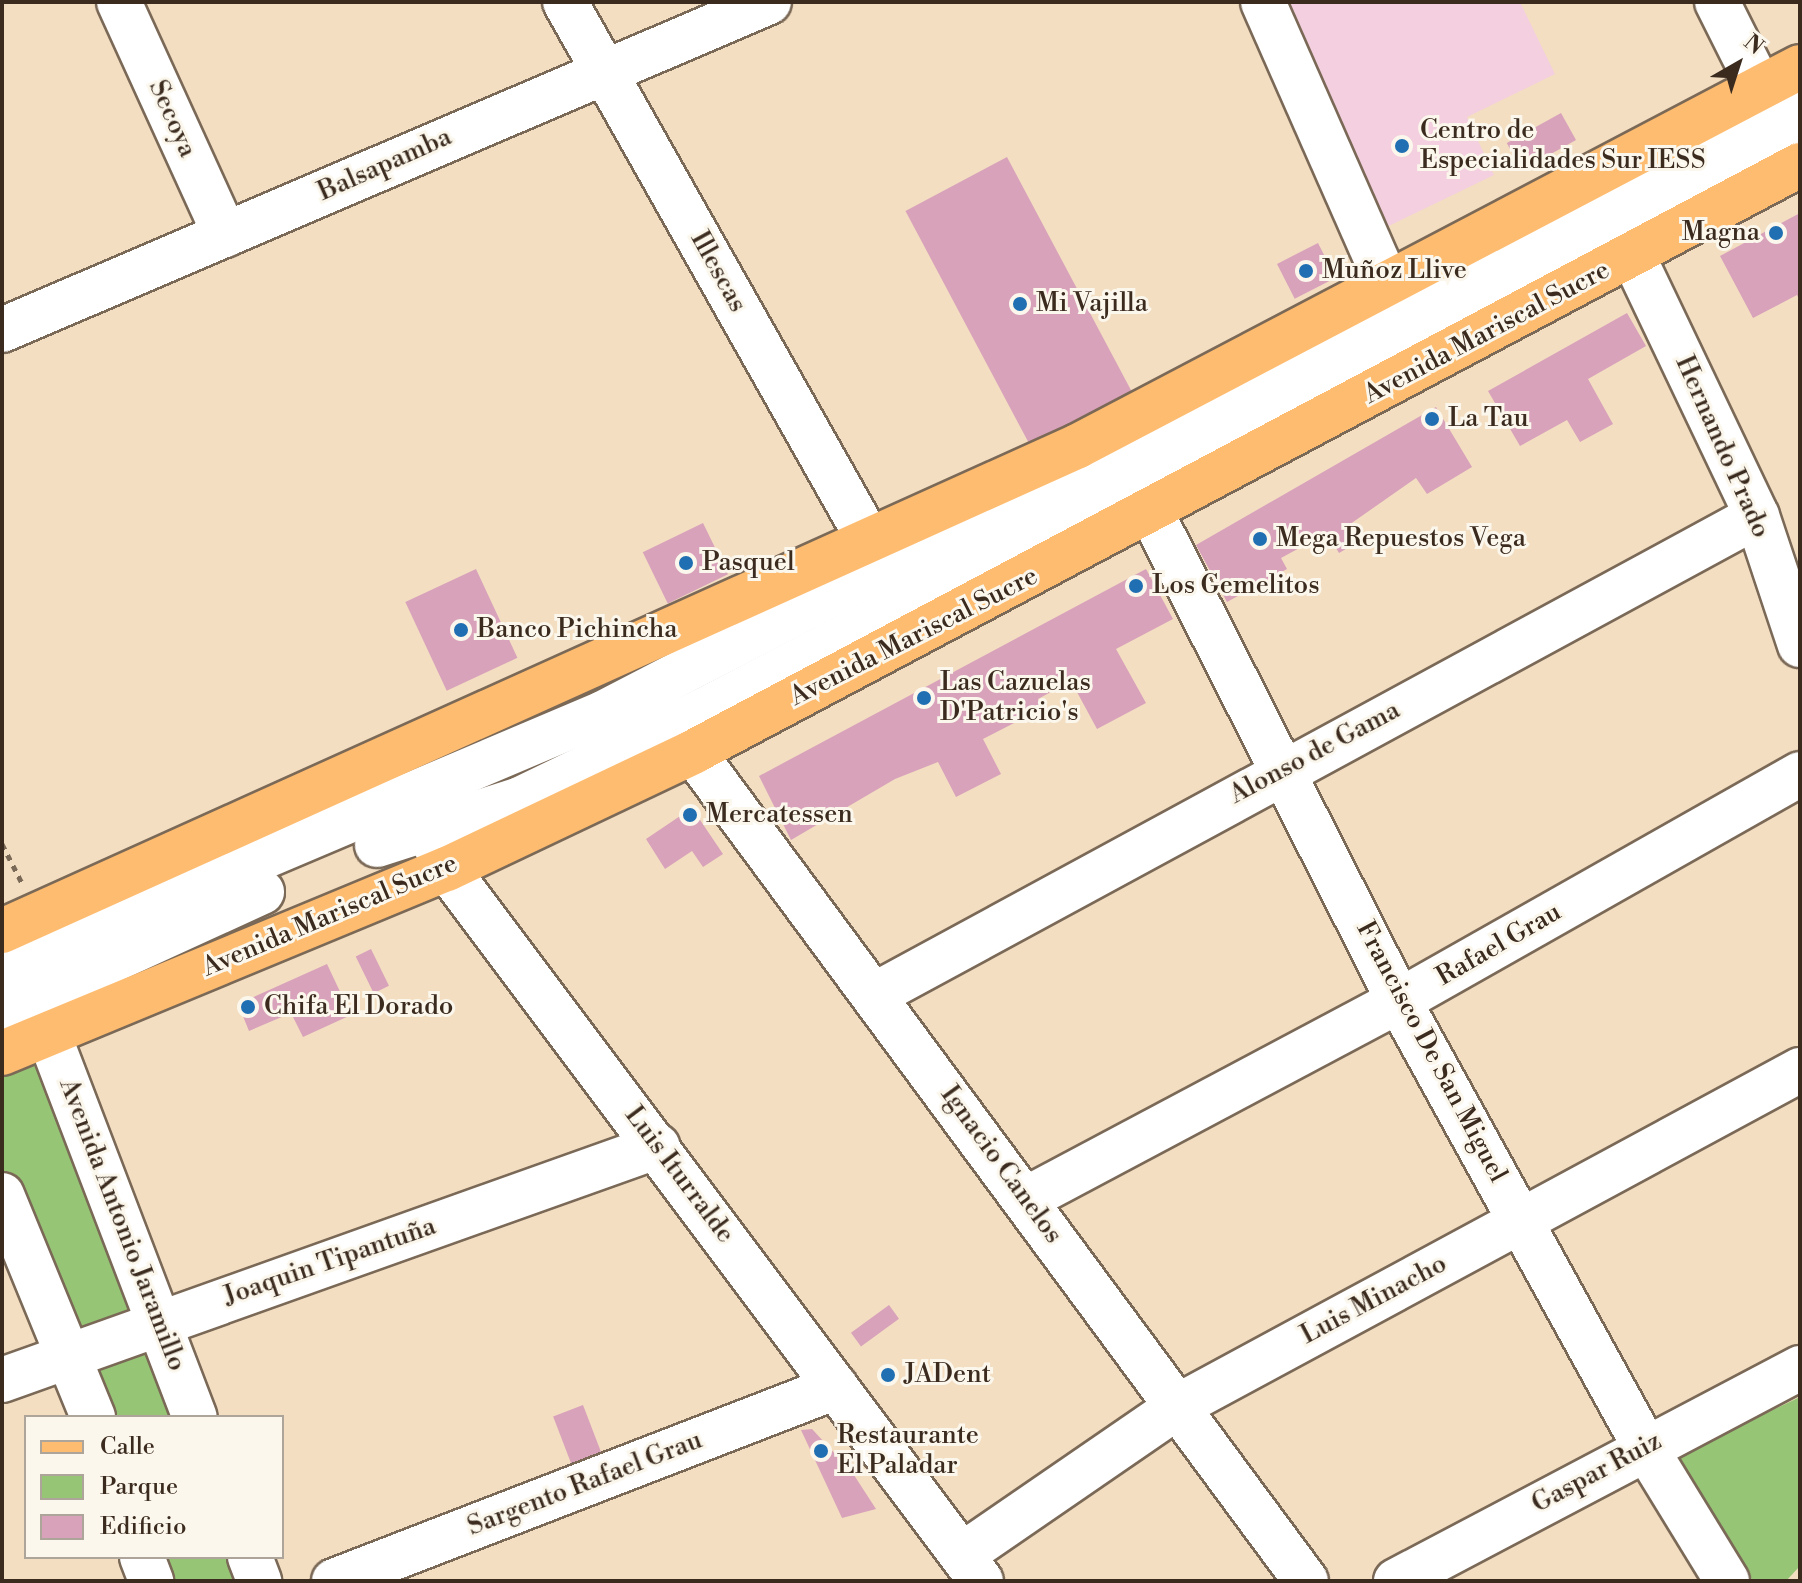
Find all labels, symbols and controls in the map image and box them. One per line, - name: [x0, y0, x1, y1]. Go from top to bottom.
- north arrow: [1698, 24, 1778, 104]
- text: N: [1738, 29, 1769, 61]
- street label: Secoya: [141, 76, 203, 162]
- place label: Centro de Especialidades Sur IESS: [1420, 115, 1706, 176]
- street label: Balsapamba: [314, 122, 456, 208]
- marker: Centro de Especialidades Sur IESS: [1391, 135, 1413, 157]
- place label: Magna: [1682, 217, 1760, 249]
- marker: Magna: [1767, 224, 1785, 242]
- street label: Illescas: [683, 226, 753, 318]
- place label: Muñoz Llive: [1322, 255, 1467, 287]
- street label: Avenida Mariscal Sucre: [1359, 255, 1615, 411]
- marker: Muñoz Llive: [1297, 262, 1315, 280]
- place label: Mi Vajilla: [1036, 288, 1148, 320]
- marker: Mi Vajilla: [1011, 295, 1029, 313]
- street label: Hernando Prado: [1668, 351, 1776, 543]
- place label: La Tau: [1448, 403, 1528, 435]
- marker: La Tau: [1423, 410, 1441, 428]
- place label: Mega Repuestos Vega: [1276, 523, 1526, 555]
- marker: Mega Repuestos Vega: [1251, 530, 1269, 548]
- place label: Pasquel: [702, 547, 795, 579]
- marker: Pasquel: [677, 554, 695, 572]
- street label: Avenida Mariscal Sucre: [785, 561, 1043, 713]
- place label: Los Gemelitos: [1152, 570, 1320, 602]
- marker: Los Gemelitos: [1127, 577, 1145, 595]
- place label: Banco Pichincha: [477, 614, 677, 646]
- marker: Banco Pichincha: [452, 621, 470, 639]
- place label: Las Cazuelas D'Patricio's: [940, 667, 1091, 728]
- marker: Las Cazuelas D'Patricio's: [915, 689, 933, 707]
- street label: Alonso de Gama: [1224, 695, 1406, 811]
- place label: Mercatessen: [706, 799, 853, 831]
- marker: Mercatessen: [681, 806, 699, 824]
- street label: Avenida Mariscal Sucre: [198, 848, 462, 984]
- street label: Rafael Grau: [1431, 897, 1567, 993]
- street label: Francisco De San Miguel: [1349, 916, 1513, 1188]
- place label: Chifa El Dorado: [264, 991, 453, 1023]
- marker: Chifa El Dorado: [239, 998, 257, 1016]
- street label: Avenida Antonio Jaramillo: [52, 1075, 192, 1375]
- street label: Ignacio Canelos: [933, 1080, 1069, 1250]
- street label: Luis Iturralde: [618, 1101, 740, 1249]
- street label: Joaquin Tipantuña: [220, 1211, 440, 1313]
- street label: Luis Minacho: [1296, 1249, 1452, 1351]
- place label: JADent: [904, 1359, 991, 1391]
- marker: JADent: [879, 1366, 897, 1384]
- legend: [24, 1415, 284, 1559]
- place label: Restaurante El Paladar: [837, 1420, 979, 1482]
- street label: Sargento Rafael Grau: [463, 1425, 707, 1543]
- street label: Gaspar Ruiz: [1527, 1426, 1667, 1520]
- text: Calle: [100, 1432, 155, 1462]
- marker: Restaurante El Paladar: [812, 1442, 830, 1460]
- text: Parque: [100, 1472, 178, 1502]
- text: Edificio: [100, 1512, 186, 1542]

